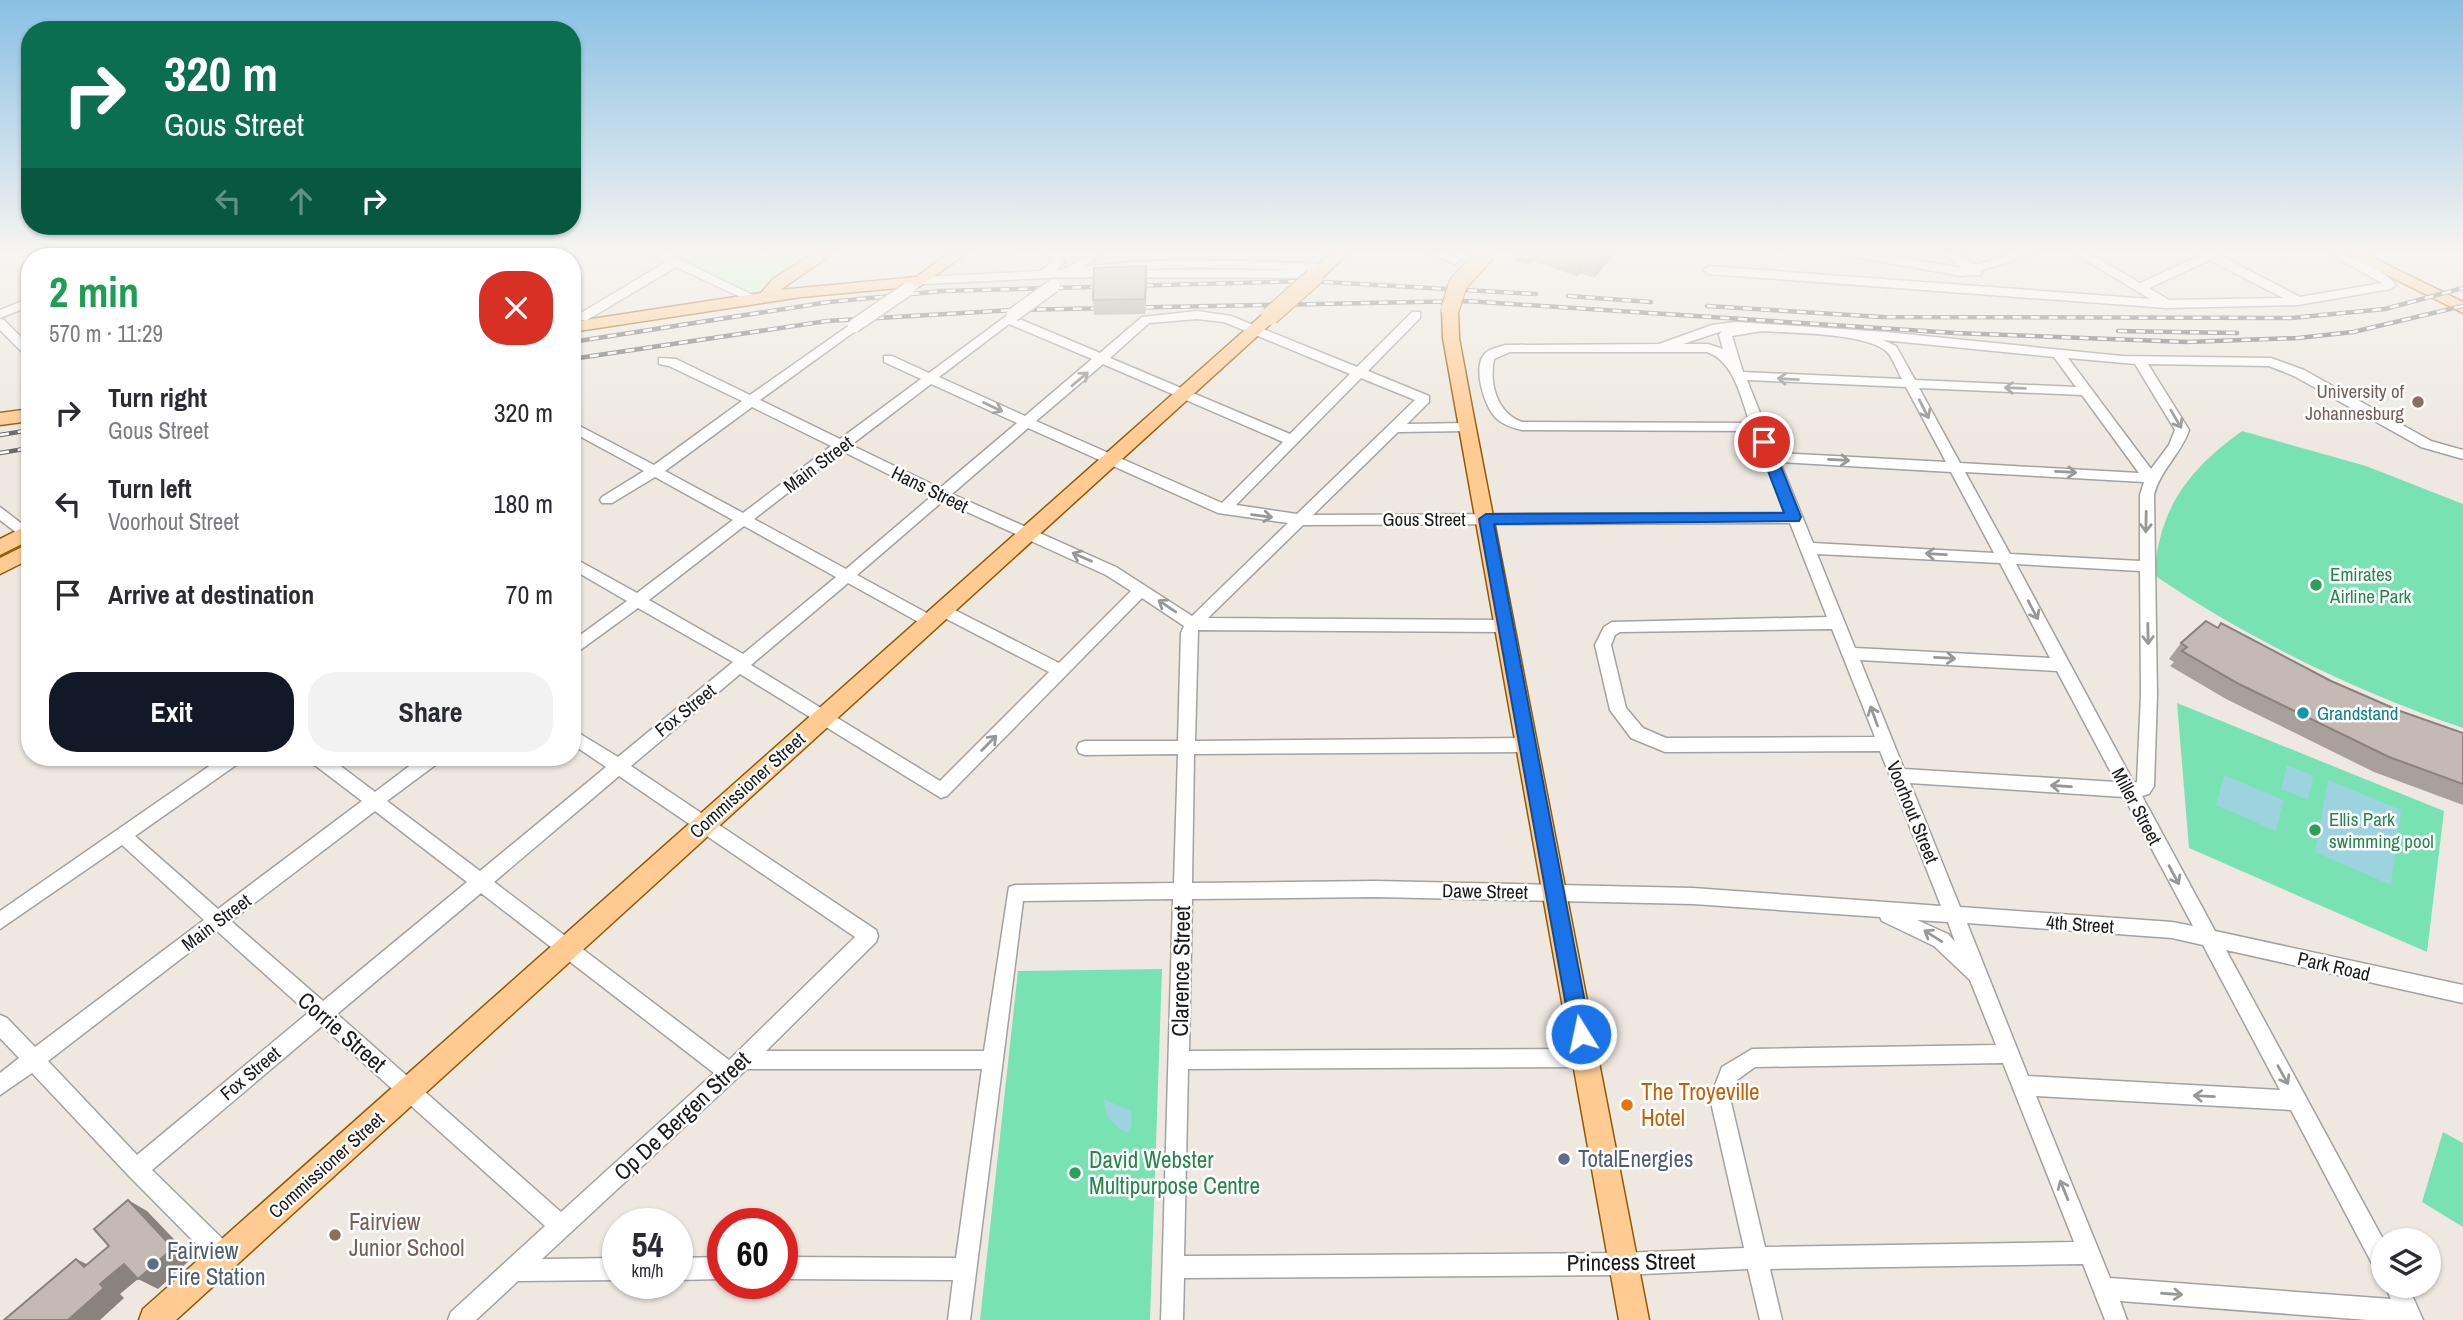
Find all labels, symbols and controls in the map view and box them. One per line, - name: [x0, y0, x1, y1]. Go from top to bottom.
- text: 320 m: [164, 40, 278, 106]
- icon: right: [49, 49, 140, 140]
- text: Gous Street: [164, 103, 304, 146]
- icon: left: [209, 182, 247, 220]
- icon: ahead: [282, 182, 320, 220]
- icon: right: [355, 182, 393, 220]
- text: 2 min: [49, 264, 139, 320]
- button: close: [479, 271, 553, 345]
- text: 570 m · 11:29: [49, 318, 163, 349]
- one-way arrow: [1071, 371, 1089, 387]
- one-way arrow: [1777, 372, 1800, 385]
- place label: University of Johannesburg: [2305, 378, 2405, 426]
- text: Turn right: [108, 380, 207, 415]
- one-way arrow: [2004, 382, 2027, 395]
- icon: right: [49, 394, 87, 432]
- marker: University of Johannesburg: [2410, 394, 2426, 410]
- text: 320 m: [494, 395, 553, 430]
- one-way arrow: [1918, 399, 1932, 419]
- one-way arrow: [982, 401, 1003, 414]
- one-way arrow: [2170, 408, 2183, 429]
- pin: [1734, 412, 1794, 472]
- text: Gous Street: [108, 415, 209, 446]
- icon: arrive: [1745, 423, 1783, 461]
- street label: Main Street: [778, 429, 859, 499]
- one-way arrow: [1827, 453, 1850, 466]
- street label: Hans Street: [887, 459, 973, 519]
- one-way arrow: [2054, 465, 2077, 478]
- text: Turn left: [108, 471, 192, 506]
- icon: left: [49, 485, 87, 523]
- text: 180 m: [494, 486, 553, 521]
- text: Voorhout Street: [108, 506, 239, 537]
- street label: Gous Street: [1382, 506, 1466, 532]
- one-way arrow: [1250, 509, 1273, 522]
- one-way arrow: [2139, 510, 2152, 533]
- one-way arrow: [1925, 547, 1948, 560]
- one-way arrow: [1072, 550, 1093, 563]
- place label: Emirates Airline Park: [2329, 561, 2412, 609]
- icon: arrive: [49, 576, 87, 614]
- text: Arrive at destination: [108, 577, 314, 612]
- text: 70 m: [506, 577, 553, 612]
- marker: Emirates Airline Park: [2308, 577, 2324, 593]
- one-way arrow: [1158, 599, 1178, 613]
- one-way arrow: [2026, 599, 2040, 619]
- one-way arrow: [2141, 622, 2154, 645]
- one-way arrow: [1933, 652, 1956, 665]
- button: Exit: [49, 672, 294, 752]
- button: Share: [308, 672, 553, 752]
- street label: Fox Street: [649, 677, 721, 742]
- place label: Grandstand: [2317, 700, 2398, 726]
- one-way arrow: [1867, 705, 1880, 727]
- marker: Grandstand: [2295, 705, 2311, 721]
- street label: Commissioner Street: [684, 726, 811, 844]
- one-way arrow: [980, 735, 997, 752]
- street label: Voorhout Street: [1881, 757, 1946, 868]
- street label: Miller Street: [2106, 763, 2169, 850]
- one-way arrow: [2049, 779, 2072, 792]
- place label: Ellis Park swimming pool: [2329, 806, 2434, 854]
- marker: Ellis Park swimming pool: [2307, 822, 2323, 838]
- one-way arrow: [2168, 864, 2181, 885]
- street label: Dawe Street: [1442, 877, 1529, 905]
- street label: Main Street: [176, 887, 257, 957]
- street label: Clarence Street: [1164, 905, 1197, 1037]
- street label: 4th Street: [2045, 909, 2115, 939]
- one-way arrow: [1924, 929, 1944, 943]
- street label: Park Road: [2295, 945, 2373, 987]
- street label: Corrie Street: [291, 985, 393, 1079]
- position arrow: [1544, 997, 1618, 1071]
- street label: Fox Street: [214, 1040, 286, 1106]
- street label: Op De Bergen Street: [607, 1044, 757, 1187]
- one-way arrow: [2276, 1064, 2290, 1085]
- place label: The Troyeville Hotel: [1641, 1076, 1759, 1133]
- one-way arrow: [2193, 1089, 2216, 1102]
- marker: The Troyeville Hotel: [1619, 1097, 1635, 1113]
- street label: Commissioner Street: [263, 1106, 390, 1224]
- place label: TotalEnergies: [1578, 1143, 1693, 1174]
- place label: David Webster Multipurpose Centre: [1089, 1144, 1260, 1201]
- marker: TotalEnergies: [1556, 1151, 1572, 1167]
- marker: David Webster Multipurpose Centre: [1067, 1165, 1083, 1181]
- one-way arrow: [2056, 1180, 2069, 1201]
- place label: Fairview Junior School: [349, 1206, 464, 1263]
- speed limit sign: 60: [707, 1208, 798, 1299]
- text: 54: [632, 1221, 663, 1268]
- marker: Fairview Junior School: [327, 1227, 343, 1243]
- map controls: [2371, 1228, 2441, 1298]
- button: layers: [2371, 1228, 2441, 1298]
- place label: Fairview Fire Station: [167, 1235, 266, 1292]
- street label: Princess Street: [1566, 1245, 1696, 1278]
- marker: Fairview Fire Station: [145, 1256, 161, 1272]
- text: km/h: [632, 1258, 664, 1283]
- one-way arrow: [2161, 1287, 2184, 1300]

